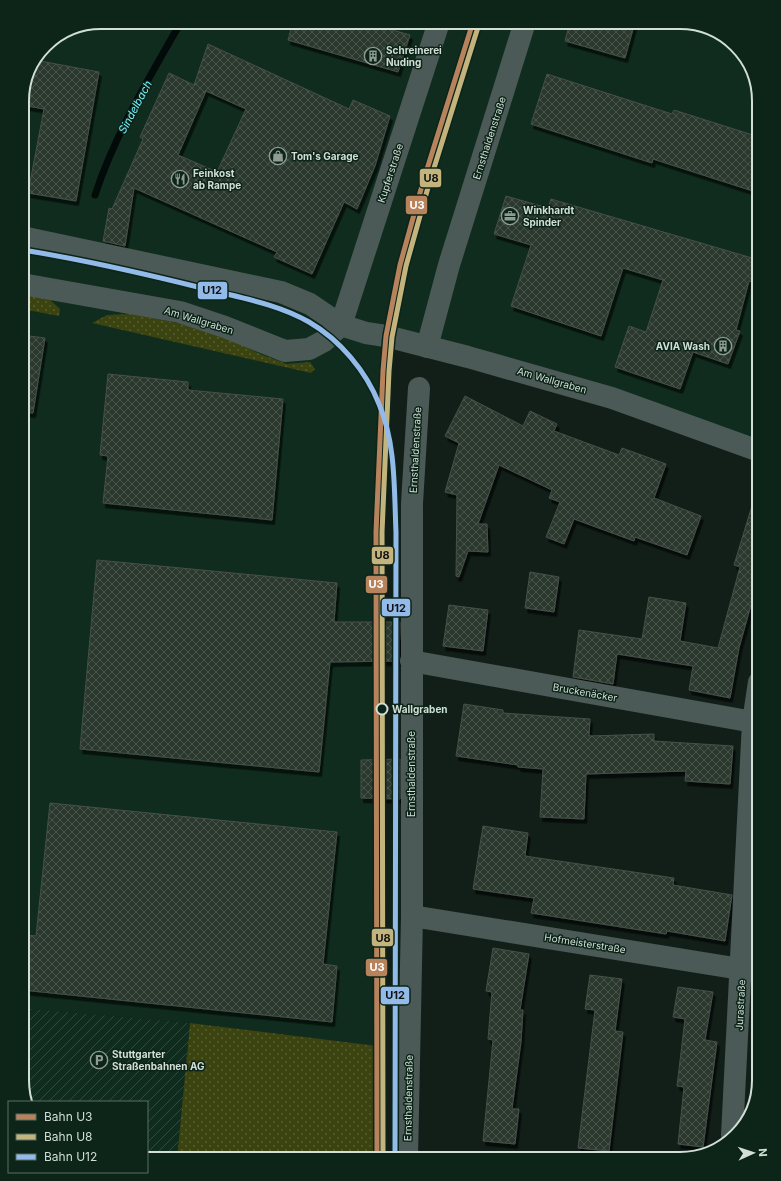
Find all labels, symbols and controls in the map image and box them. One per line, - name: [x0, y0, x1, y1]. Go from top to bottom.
- place label: Schreinerei Nuding: [386, 44, 442, 69]
- building icon: Schreinerei Nuding: [363, 46, 383, 66]
- water label: Sindelbach: [115, 78, 155, 136]
- street label: Ernsthaldenstraße: [470, 95, 508, 181]
- street label: Kupferstraße: [375, 142, 405, 204]
- shop icon: Tom's Garage: [268, 146, 288, 166]
- place label: Tom's Garage: [291, 150, 359, 163]
- place label: Feinkost ab Rampe: [193, 167, 241, 191]
- line badge: U8: [419, 168, 442, 188]
- restaurant icon: Feinkost ab Rampe: [170, 169, 190, 189]
- text: U8: [423, 171, 439, 185]
- line badge: U3: [405, 195, 428, 215]
- text: U3: [409, 198, 425, 212]
- place label: Winkhardt Spinder: [523, 204, 574, 228]
- office icon: Winkhardt Spinder: [500, 206, 520, 226]
- line badge: U12: [197, 281, 228, 300]
- text: U12: [202, 283, 222, 297]
- street label: Am Wallgraben: [163, 304, 235, 336]
- building icon: AVIA Wash: [713, 336, 733, 356]
- place label: AVIA Wash: [656, 340, 710, 352]
- street label: Am Wallgraben: [516, 364, 588, 396]
- street label: Ernsthaldenstraße: [407, 407, 423, 493]
- line badge: U8: [371, 546, 394, 565]
- text: U8: [374, 548, 390, 562]
- line badge: U3: [365, 575, 388, 594]
- text: U3: [368, 577, 384, 591]
- line badge: U12: [381, 598, 411, 617]
- text: U12: [386, 601, 406, 615]
- street label: Bruckenäcker: [552, 680, 618, 704]
- marker: Wallgraben: [375, 702, 389, 716]
- place label: Wallgraben: [392, 703, 448, 716]
- street label: Ernsthaldenstraße: [405, 731, 417, 817]
- line badge: U8: [371, 928, 394, 947]
- text: U8: [375, 931, 391, 945]
- street label: Hofmeisterstraße: [544, 931, 627, 955]
- line badge: U3: [365, 958, 388, 977]
- text: U3: [369, 960, 385, 974]
- street label: Jurastraße: [733, 979, 747, 1031]
- line badge: U12: [380, 986, 410, 1005]
- text: U12: [385, 988, 405, 1002]
- place label: Stuttgarter Straßenbahnen AG: [112, 1048, 205, 1072]
- parking icon: Stuttgarter Straßenbahnen AG: [89, 1050, 109, 1070]
- street label: Ernsthaldenstraße: [401, 1055, 415, 1141]
- legend: [8, 1101, 148, 1173]
- text: Bahn U3: [44, 1109, 93, 1124]
- text: Bahn U8: [44, 1129, 93, 1144]
- north arrow: [733, 1133, 773, 1173]
- text: N: [756, 1148, 770, 1157]
- text: Bahn U12: [44, 1149, 97, 1164]

